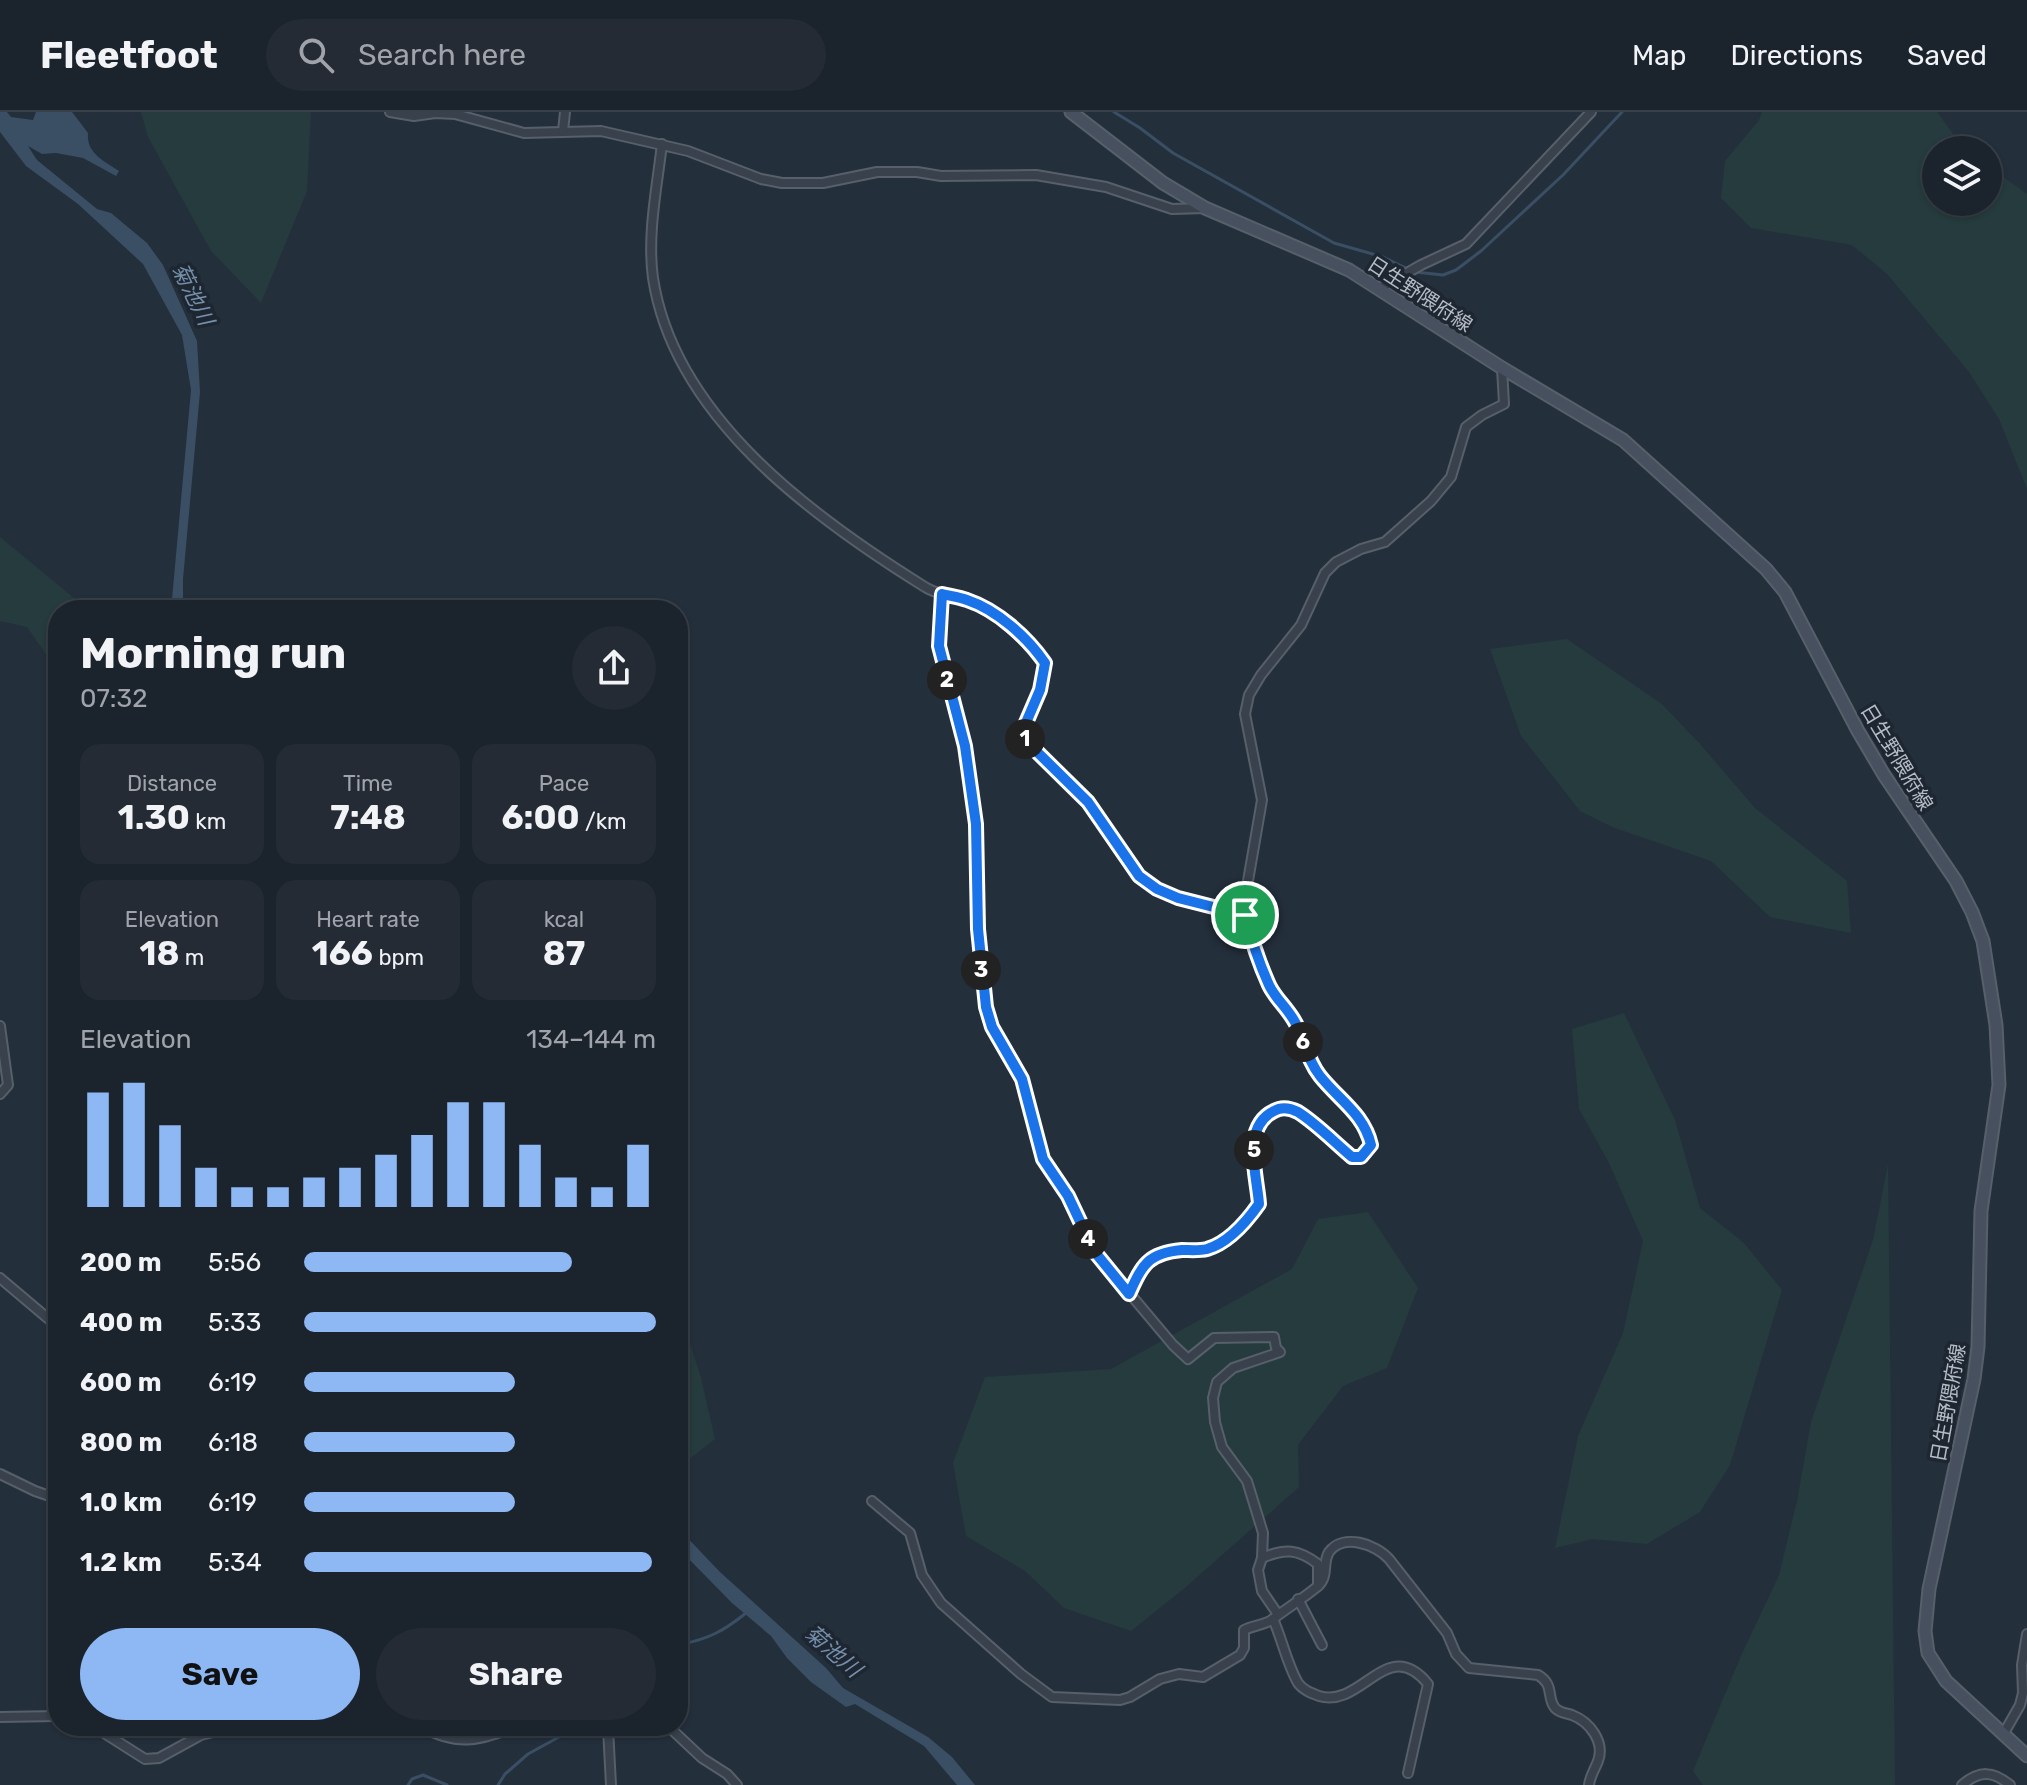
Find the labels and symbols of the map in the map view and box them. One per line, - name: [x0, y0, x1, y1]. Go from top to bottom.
- street label: 日生野隈府線: [1363, 251, 1477, 337]
- water label: 菊池川: [166, 258, 220, 331]
- pin: 2: [927, 660, 967, 700]
- street label: 日生野隈府線: [1856, 699, 1938, 815]
- pin: 1: [1005, 719, 1045, 759]
- pin: [1211, 881, 1279, 949]
- pin: 3: [961, 950, 1001, 990]
- pin: 6: [1283, 1022, 1323, 1062]
- pin: 5: [1234, 1130, 1274, 1170]
- pin: 4: [1068, 1219, 1108, 1259]
- street label: 日生野隈府線: [1926, 1342, 1970, 1464]
- water label: 菊池川: [799, 1619, 868, 1684]

